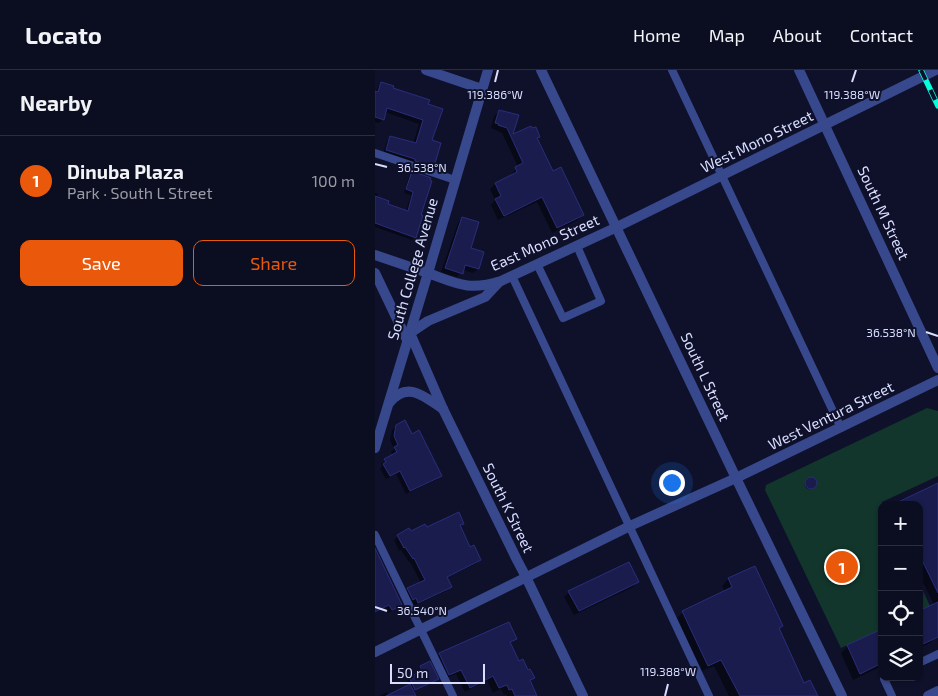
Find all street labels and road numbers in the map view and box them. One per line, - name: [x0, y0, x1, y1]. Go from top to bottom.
- street label: West Mono Street: [698, 106, 816, 176]
- street label: South M Street: [854, 163, 914, 263]
- street label: South College Avenue: [383, 196, 441, 342]
- street label: East Mono Street: [487, 210, 602, 274]
- street label: South L Street: [678, 329, 734, 424]
- street label: West Ventura Street: [765, 377, 896, 453]
- street label: South K Street: [480, 460, 538, 555]

